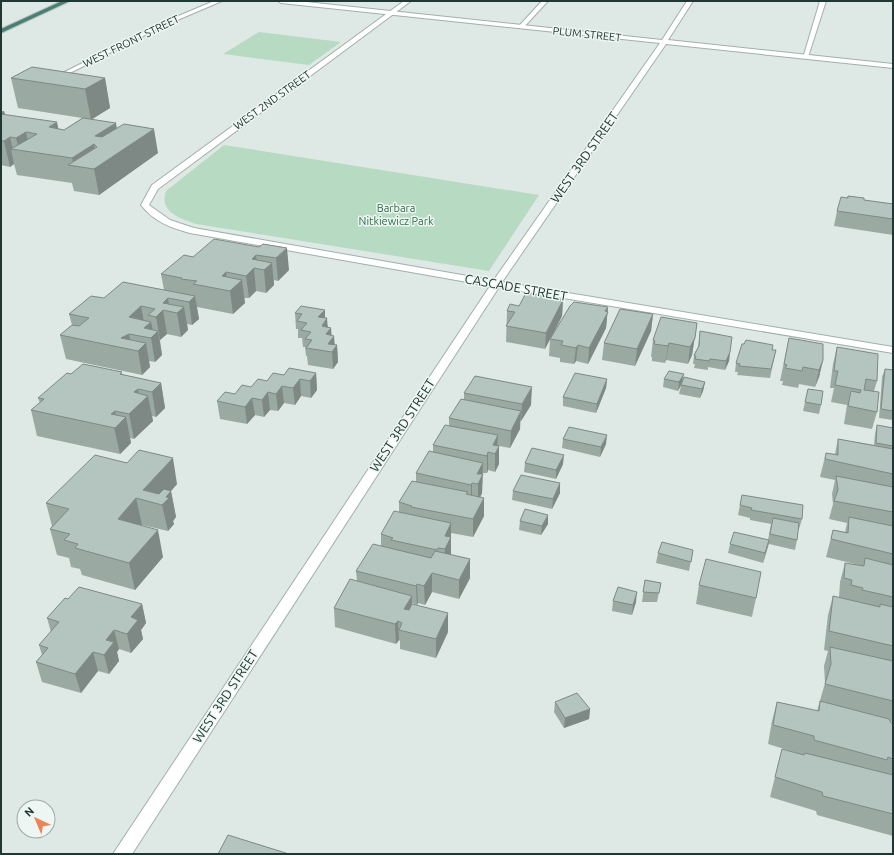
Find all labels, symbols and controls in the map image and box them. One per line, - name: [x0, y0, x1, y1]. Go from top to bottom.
- street label: WEST FRONT STREET: [81, 12, 181, 70]
- street label: PLUM STREET: [552, 24, 622, 44]
- street label: WEST 2ND STREET: [231, 68, 313, 132]
- street label: WEST 3RD STREET: [547, 109, 621, 205]
- park label: Barbara Nitkiewicz Park: [359, 202, 434, 227]
- street label: CASCADE STREET: [464, 271, 568, 303]
- street label: WEST 3RD STREET: [367, 376, 437, 474]
- street label: WEST 3RD STREET: [190, 647, 260, 745]
- north arrow: [16, 799, 56, 839]
- text: N: [22, 805, 36, 819]

